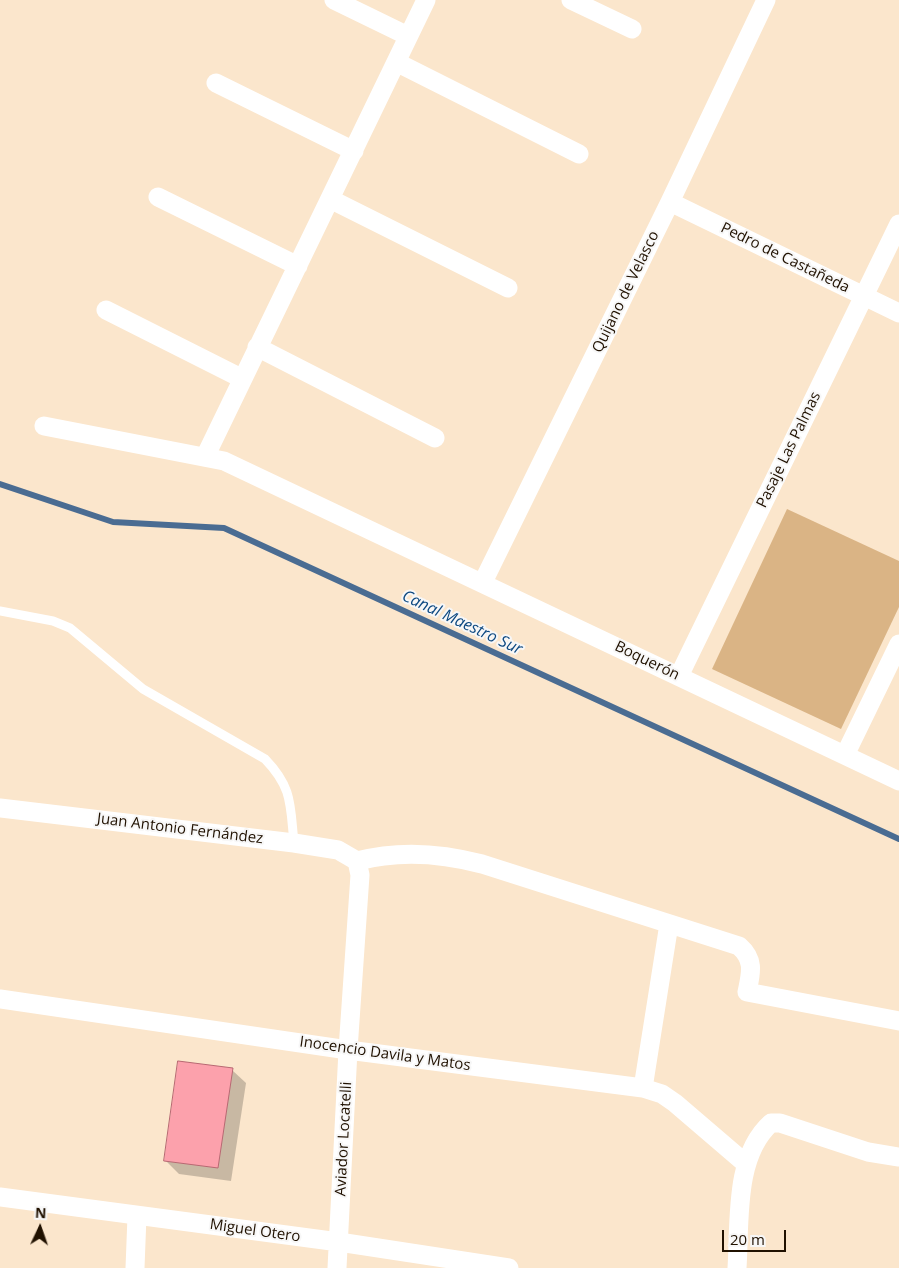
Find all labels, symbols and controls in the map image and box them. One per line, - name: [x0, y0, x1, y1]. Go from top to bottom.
- street label: Pedro de Castañeda: [718, 219, 852, 297]
- street label: Quijano de Velasco: [589, 228, 663, 356]
- street label: Pasaje Las Palmas: [753, 389, 825, 511]
- water label: Canal Maestro Sur: [399, 587, 525, 659]
- street label: Boquerón: [612, 638, 682, 684]
- street label: Juan Antonio Fernández: [96, 810, 264, 848]
- street label: Inocencio Davila y Matos: [298, 1033, 472, 1075]
- street label: Aviador Locatelli: [332, 1081, 356, 1197]
- north arrow: [15, 1203, 65, 1253]
- text: N: [35, 1203, 47, 1222]
- street label: Miguel Otero: [209, 1216, 301, 1246]
- scale bar: [724, 1220, 788, 1252]
- text: 20 m: [730, 1229, 765, 1249]

